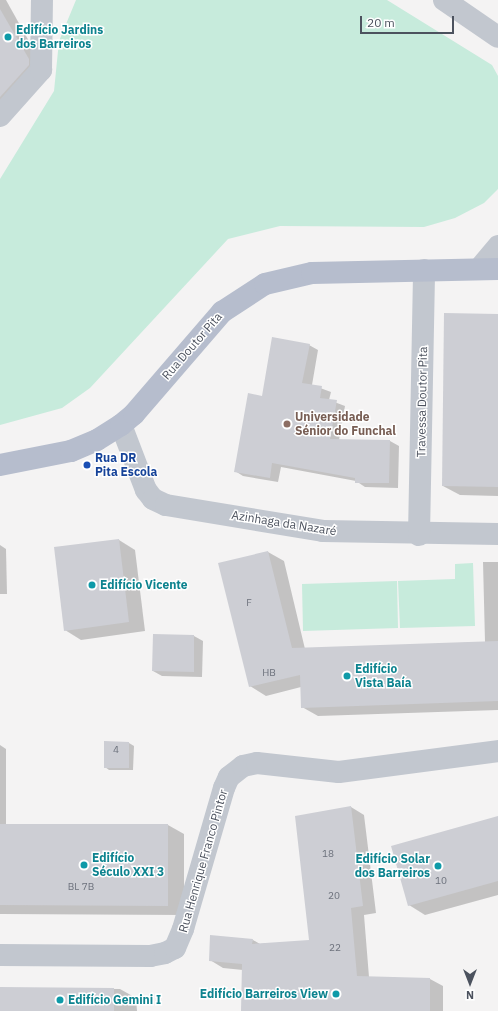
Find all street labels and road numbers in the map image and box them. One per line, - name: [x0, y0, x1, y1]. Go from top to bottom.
- street label: Rua Doutor Pita: [159, 309, 225, 383]
- street label: Travessa Doutor Pita: [414, 346, 430, 458]
- street label: Azinhaga da Nazaré: [231, 508, 337, 538]
- street label: Rua Henrique Franco Pintor: [176, 788, 230, 934]

